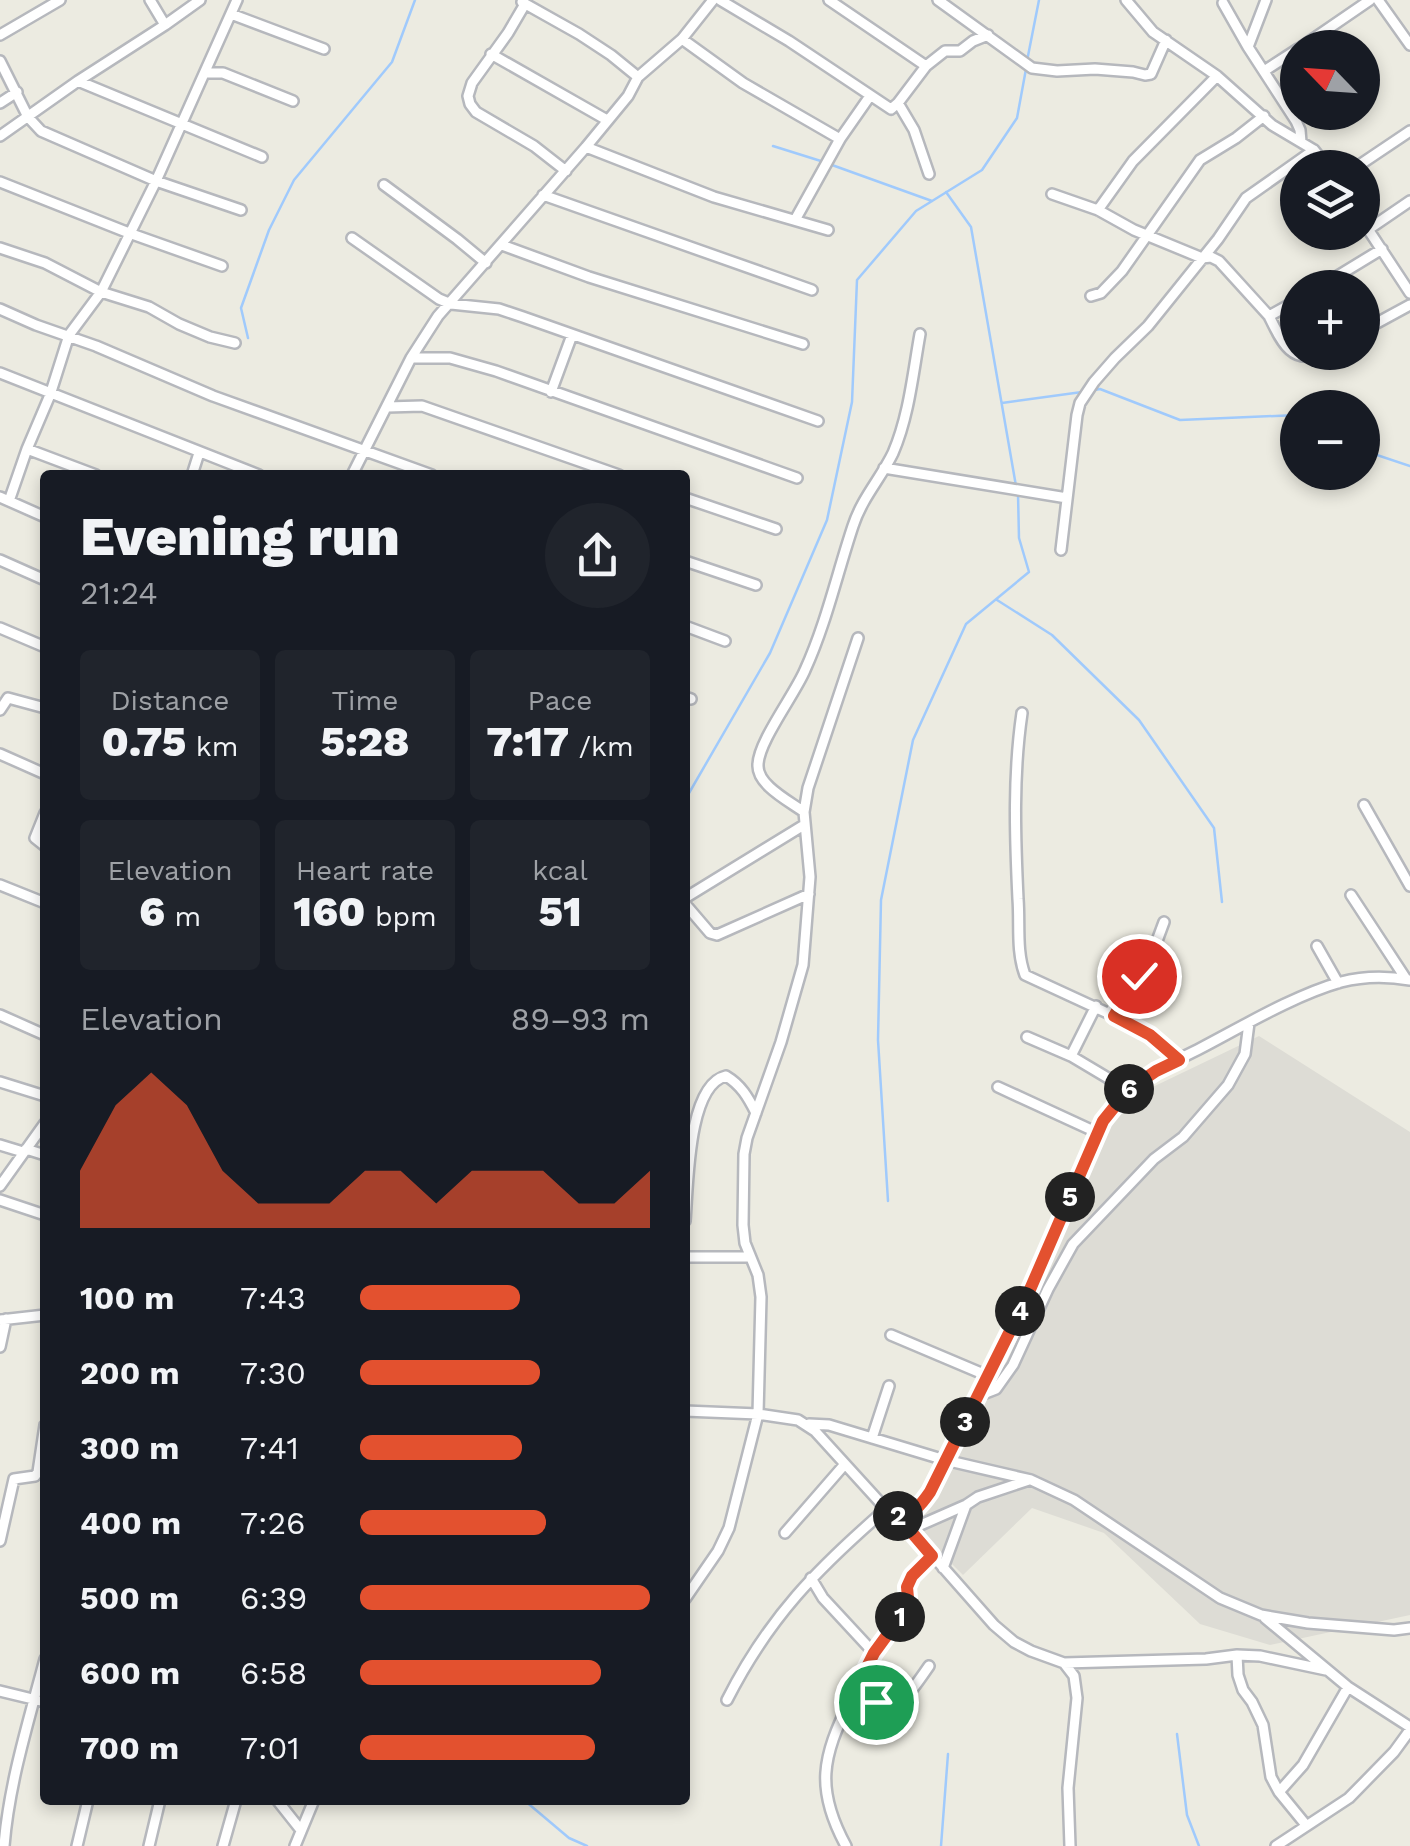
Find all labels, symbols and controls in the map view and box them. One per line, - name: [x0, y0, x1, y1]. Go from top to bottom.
- north arrow: [1280, 30, 1380, 130]
- map controls: [1280, 30, 1380, 490]
- button: layers: [1280, 150, 1380, 250]
- button: +: [1280, 270, 1380, 370]
- button: −: [1280, 390, 1380, 490]
- button: share: [545, 503, 650, 608]
- text: Evening run: [80, 504, 400, 568]
- text: 21:24: [80, 574, 158, 612]
- text: Distance: [110, 684, 230, 717]
- text: Time: [332, 684, 398, 717]
- text: Pace: [528, 684, 592, 717]
- text: 0.75: [102, 717, 186, 766]
- text: 5:28: [321, 717, 410, 766]
- text: 7:17: [486, 717, 569, 766]
- text: km: [186, 730, 238, 763]
- text: /km: [569, 730, 634, 763]
- text: Elevation: [108, 854, 233, 887]
- text: Heart rate: [296, 854, 434, 887]
- text: kcal: [532, 854, 588, 887]
- text: 6: [139, 887, 165, 936]
- text: 160: [293, 887, 365, 936]
- text: 51: [538, 887, 582, 936]
- text: m: [165, 900, 201, 933]
- text: bpm: [365, 900, 437, 933]
- pin: [1097, 934, 1182, 1019]
- icon: check: [1112, 949, 1167, 1004]
- text: Elevation: [80, 1000, 223, 1038]
- text: 89–93 m: [511, 1000, 650, 1038]
- pin: 6: [1104, 1064, 1154, 1114]
- text: 6: [1120, 1072, 1138, 1105]
- pin: 5: [1045, 1172, 1095, 1222]
- text: 5: [1062, 1180, 1078, 1213]
- text: 100 m: [80, 1279, 174, 1317]
- text: 7:43: [240, 1279, 306, 1317]
- pin: 4: [995, 1286, 1045, 1336]
- text: 4: [1011, 1294, 1029, 1327]
- text: 200 m: [80, 1354, 180, 1392]
- text: 7:30: [240, 1354, 306, 1392]
- pin: 3: [940, 1397, 990, 1447]
- text: 3: [957, 1405, 973, 1438]
- text: 300 m: [80, 1429, 179, 1467]
- text: 7:41: [240, 1429, 299, 1467]
- pin: 2: [873, 1491, 923, 1541]
- text: 2: [890, 1499, 906, 1532]
- text: 400 m: [80, 1504, 181, 1542]
- text: 7:26: [240, 1504, 306, 1542]
- text: 500 m: [80, 1579, 179, 1617]
- text: 6:39: [240, 1579, 307, 1617]
- pin: 1: [875, 1592, 925, 1642]
- text: 1: [894, 1600, 906, 1633]
- text: 600 m: [80, 1654, 180, 1692]
- text: 6:58: [240, 1654, 307, 1692]
- pin: [834, 1660, 919, 1745]
- icon: arrive: [849, 1675, 904, 1730]
- text: 700 m: [80, 1729, 179, 1767]
- text: 7:01: [240, 1729, 300, 1767]

